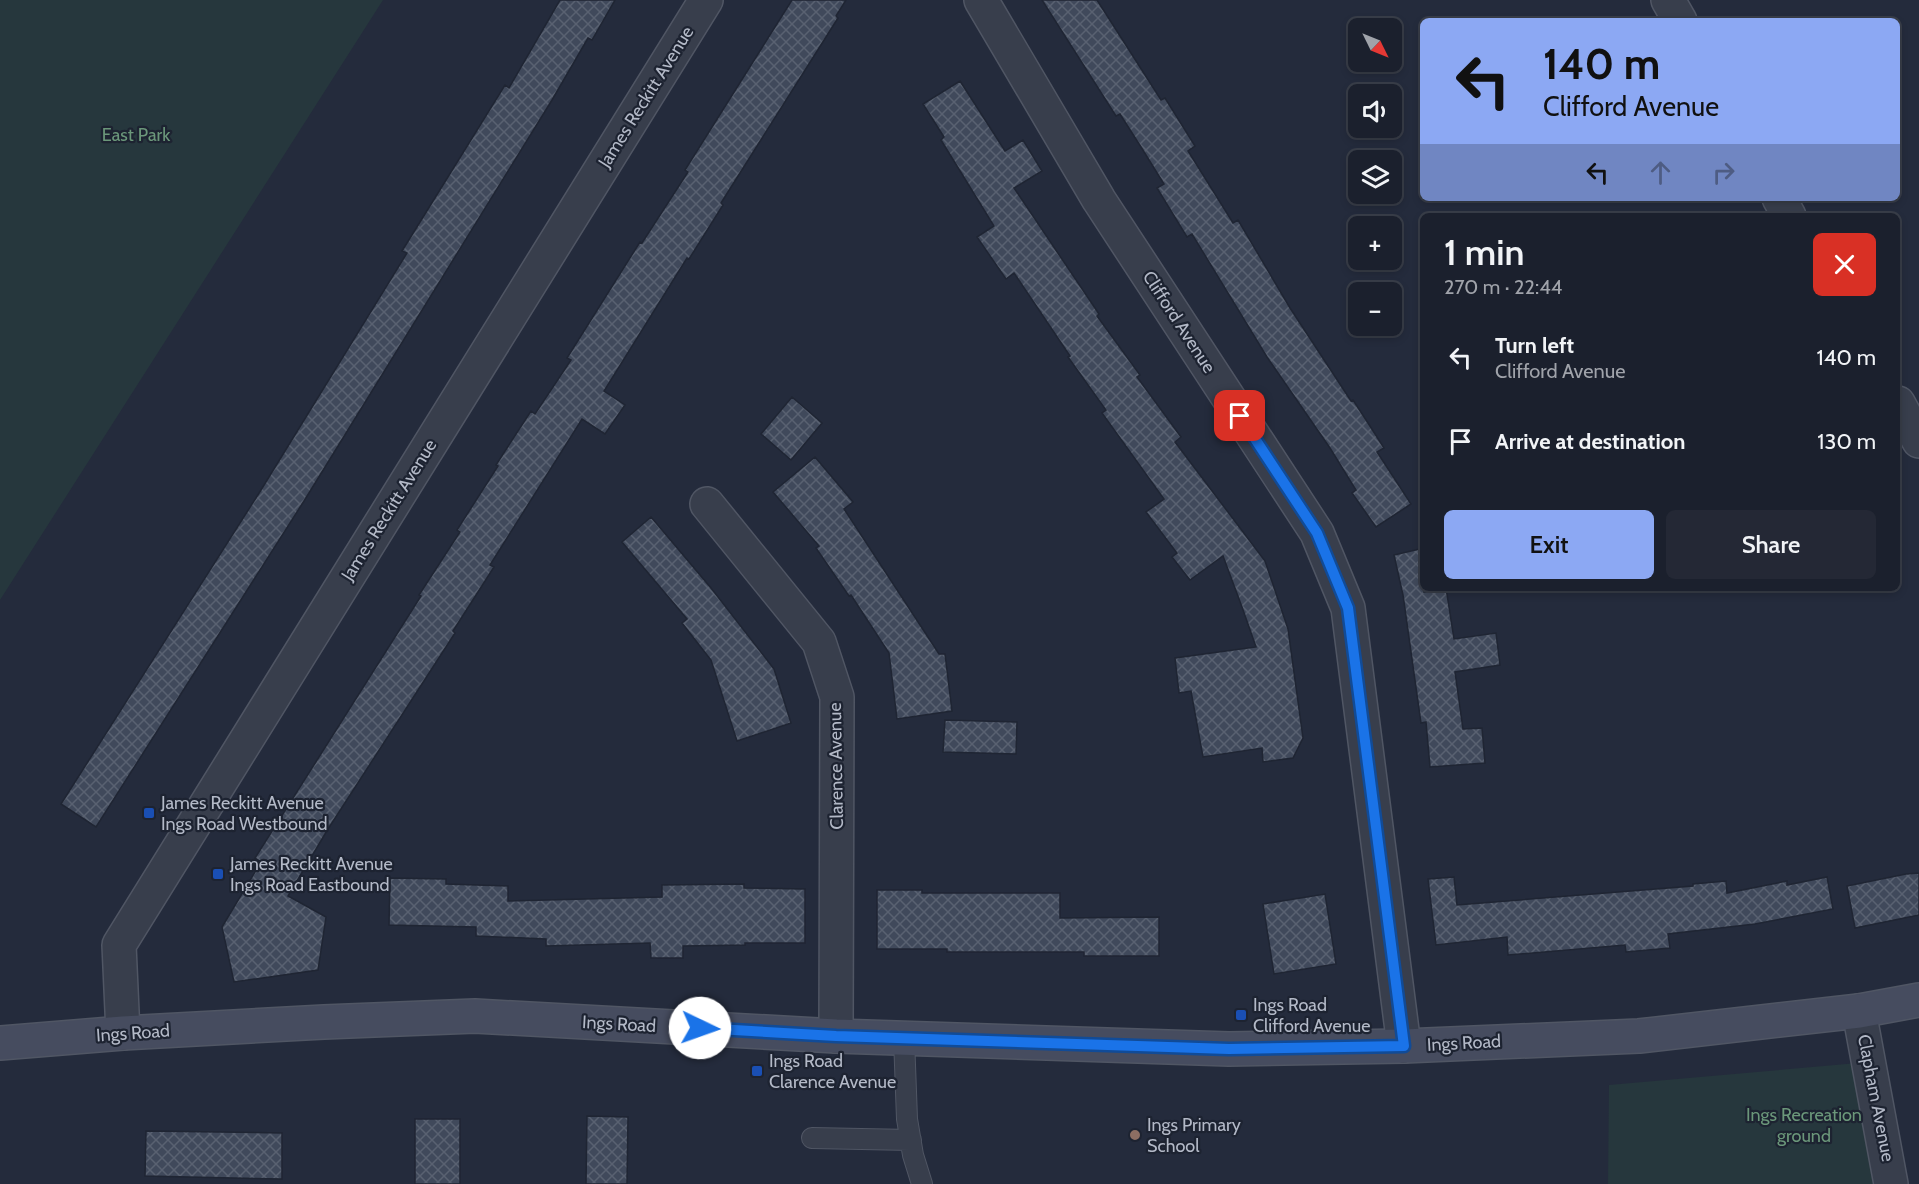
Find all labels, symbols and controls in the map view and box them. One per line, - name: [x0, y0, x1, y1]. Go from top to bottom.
- north arrow: [1348, 18, 1402, 72]
- map controls: [1348, 18, 1402, 336]
- street label: James Reckitt Avenue: [593, 22, 698, 173]
- text: 140 m: [1543, 38, 1660, 90]
- icon: left: [1444, 42, 1522, 120]
- button: sound: [1348, 84, 1402, 138]
- text: Clifford Avenue: [1543, 90, 1719, 123]
- park label: East Park: [102, 124, 171, 146]
- button: layers: [1348, 150, 1402, 204]
- icon: left: [1581, 156, 1614, 189]
- icon: ahead: [1644, 156, 1677, 189]
- icon: right: [1707, 156, 1740, 189]
- button: +: [1348, 216, 1402, 270]
- text: 1 min: [1444, 230, 1524, 274]
- button: close: [1813, 233, 1876, 296]
- street label: Clifford Avenue: [1138, 267, 1220, 377]
- text: 270 m · 22:44: [1444, 275, 1562, 299]
- button: −: [1348, 282, 1402, 336]
- text: Turn left: [1495, 332, 1574, 359]
- icon: left: [1444, 341, 1477, 374]
- text: 140 m: [1817, 344, 1876, 371]
- text: Clifford Avenue: [1495, 359, 1625, 383]
- pin: [1214, 390, 1265, 441]
- icon: arrive: [1223, 399, 1256, 432]
- icon: arrive: [1444, 425, 1477, 458]
- text: Arrive at destination: [1495, 428, 1685, 455]
- text: 130 m: [1817, 428, 1876, 455]
- street label: James Reckitt Avenue: [336, 435, 441, 586]
- button: Exit: [1444, 510, 1654, 579]
- button: Share: [1666, 510, 1876, 579]
- street label: Clarence Avenue: [824, 702, 848, 830]
- place label: James Reckitt Avenue Ings Road Westbound: [160, 792, 327, 835]
- marker: James Reckitt Avenue Ings Road Westbound: [142, 806, 156, 820]
- place label: James Reckitt Avenue Ings Road Eastbound: [229, 853, 393, 896]
- marker: James Reckitt Avenue Ings Road Eastbound: [211, 867, 225, 881]
- place label: Ings Road Clifford Avenue: [1253, 994, 1370, 1037]
- position arrow: [668, 996, 732, 1060]
- marker: Ings Road Clifford Avenue: [1234, 1008, 1248, 1022]
- street label: Ings Road: [581, 1011, 657, 1037]
- street label: Ings Road: [95, 1019, 171, 1047]
- street label: Ings Road: [1426, 1030, 1502, 1056]
- street label: Clapham Avenue: [1853, 1032, 1899, 1164]
- place label: Ings Road Clarence Avenue: [769, 1050, 896, 1093]
- marker: Ings Road Clarence Avenue: [750, 1064, 764, 1078]
- park label: Ings Recreation ground: [1746, 1104, 1862, 1147]
- place label: Ings Primary School: [1147, 1114, 1241, 1157]
- marker: Ings Primary School: [1128, 1128, 1142, 1142]

